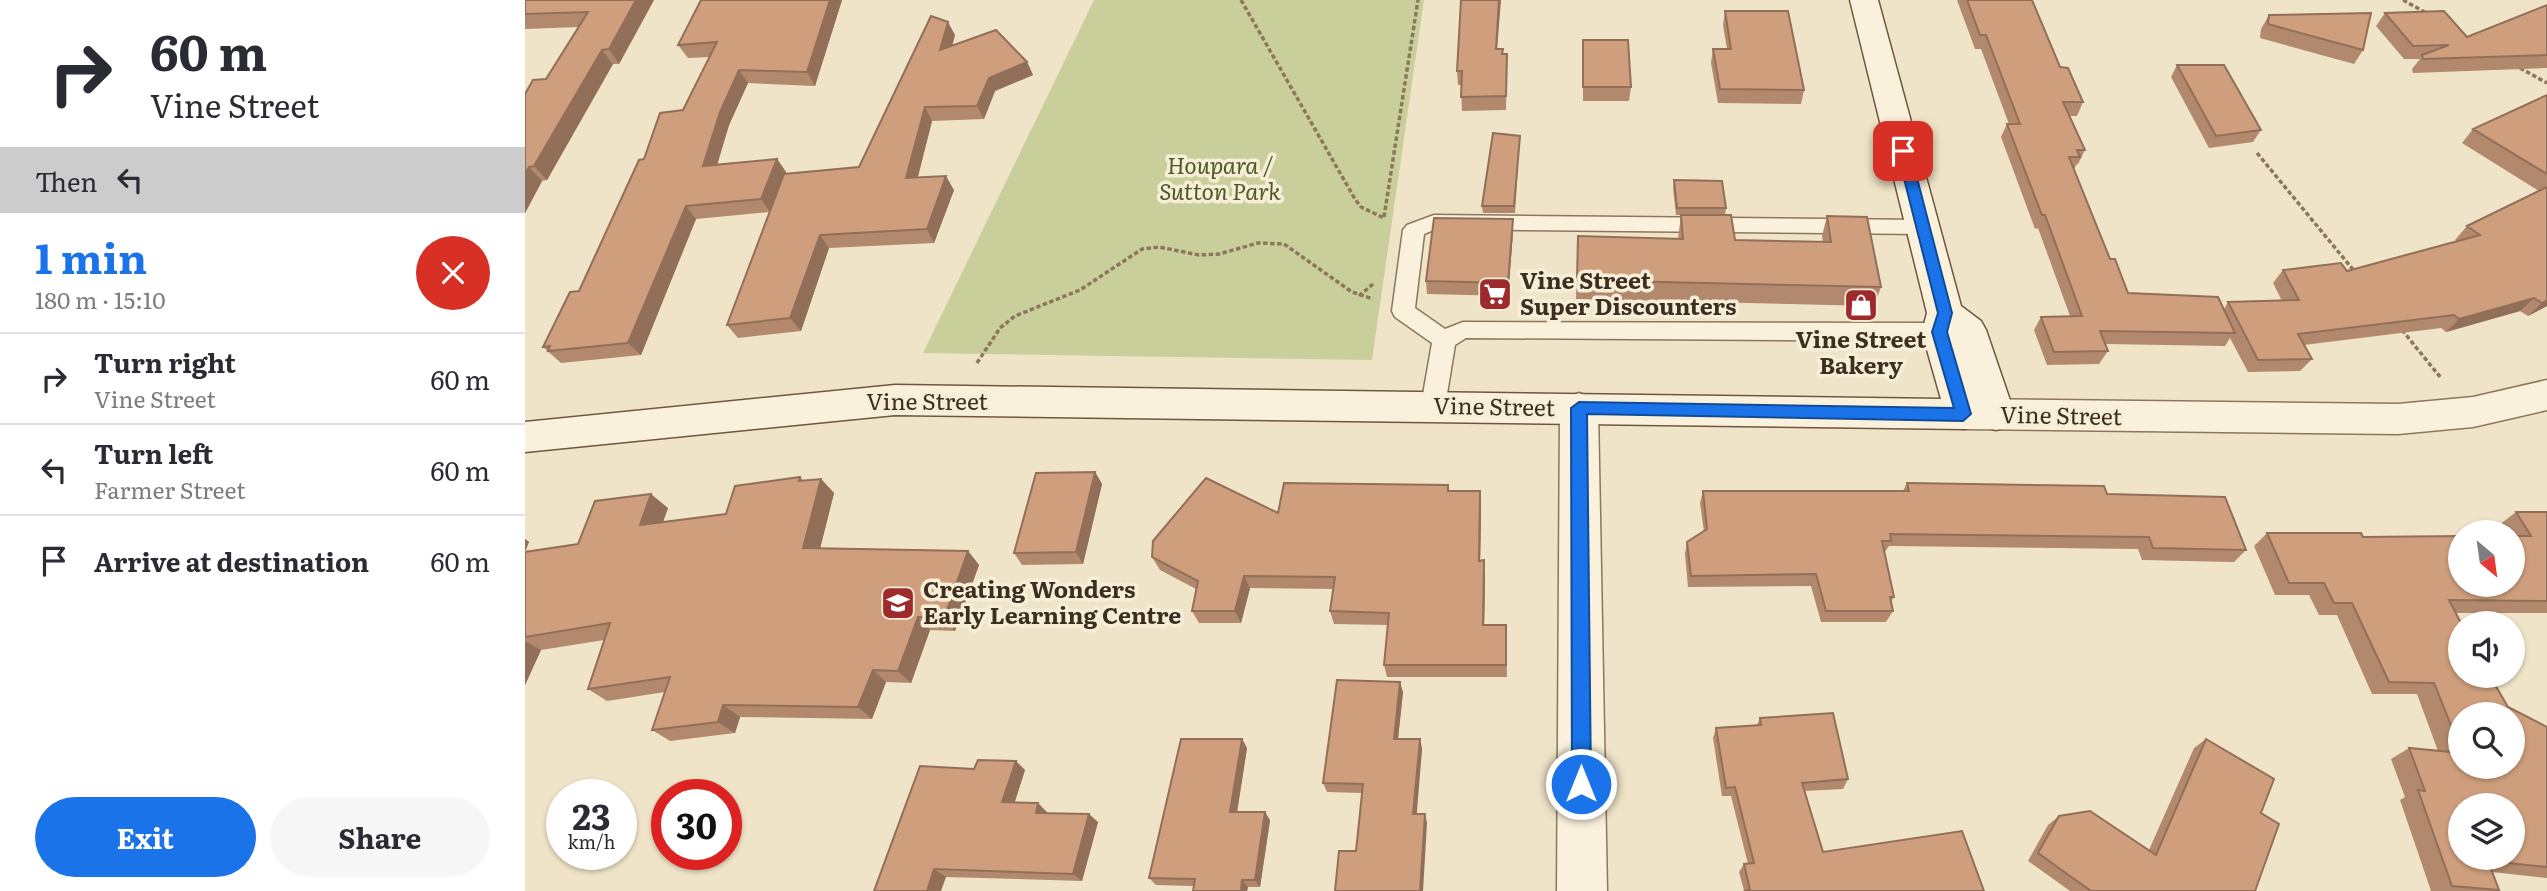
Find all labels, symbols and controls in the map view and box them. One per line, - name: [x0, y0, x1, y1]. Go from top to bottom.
- text: 60 m: [150, 13, 267, 86]
- icon: right: [35, 28, 126, 119]
- text: Vine Street: [150, 80, 319, 128]
- pin: [1873, 121, 1933, 181]
- icon: arrive: [1884, 132, 1922, 170]
- park label: Houpara / Sutton Park: [1159, 147, 1281, 207]
- text: Then: [35, 161, 97, 200]
- icon: left: [111, 161, 149, 199]
- text: 1 min: [35, 225, 147, 287]
- button: close: [416, 236, 490, 310]
- place label: Vine Street Super Discounters: [1520, 262, 1736, 322]
- supermarket icon: Vine Street Super Discounters: [1476, 275, 1514, 313]
- text: 180 m · 15:10: [35, 282, 165, 316]
- shop icon: Vine Street Bakery: [1842, 286, 1880, 324]
- place label: Vine Street Bakery: [1796, 321, 1926, 381]
- text: Turn right: [94, 342, 236, 381]
- text: 60 m: [431, 359, 490, 398]
- icon: right: [35, 360, 73, 398]
- text: Vine Street: [94, 381, 216, 415]
- street label: Vine Street: [866, 383, 989, 417]
- street label: Vine Street: [1433, 387, 1556, 423]
- street label: Vine Street: [2000, 396, 2123, 432]
- text: Turn left: [94, 433, 213, 472]
- text: 60 m: [431, 450, 490, 489]
- icon: left: [35, 451, 73, 489]
- text: Farmer Street: [94, 472, 245, 506]
- north arrow: [2448, 520, 2525, 597]
- map controls: [2448, 520, 2525, 870]
- text: Arrive at destination: [94, 541, 369, 580]
- text: 60 m: [431, 541, 490, 580]
- icon: arrive: [35, 542, 73, 580]
- place label: Creating Wonders Early Learning Centre: [923, 571, 1181, 631]
- school or university icon: Creating Wonders Early Learning Centre: [879, 584, 917, 622]
- button: sound: [2448, 611, 2525, 688]
- button: search: [2448, 702, 2525, 779]
- position arrow: [1544, 747, 1618, 821]
- speed limit sign: 30: [651, 779, 742, 870]
- text: 23: [572, 789, 611, 841]
- button: layers: [2448, 793, 2525, 870]
- button: Exit: [35, 797, 256, 877]
- button: Share: [270, 797, 490, 877]
- text: km/h: [568, 828, 615, 855]

